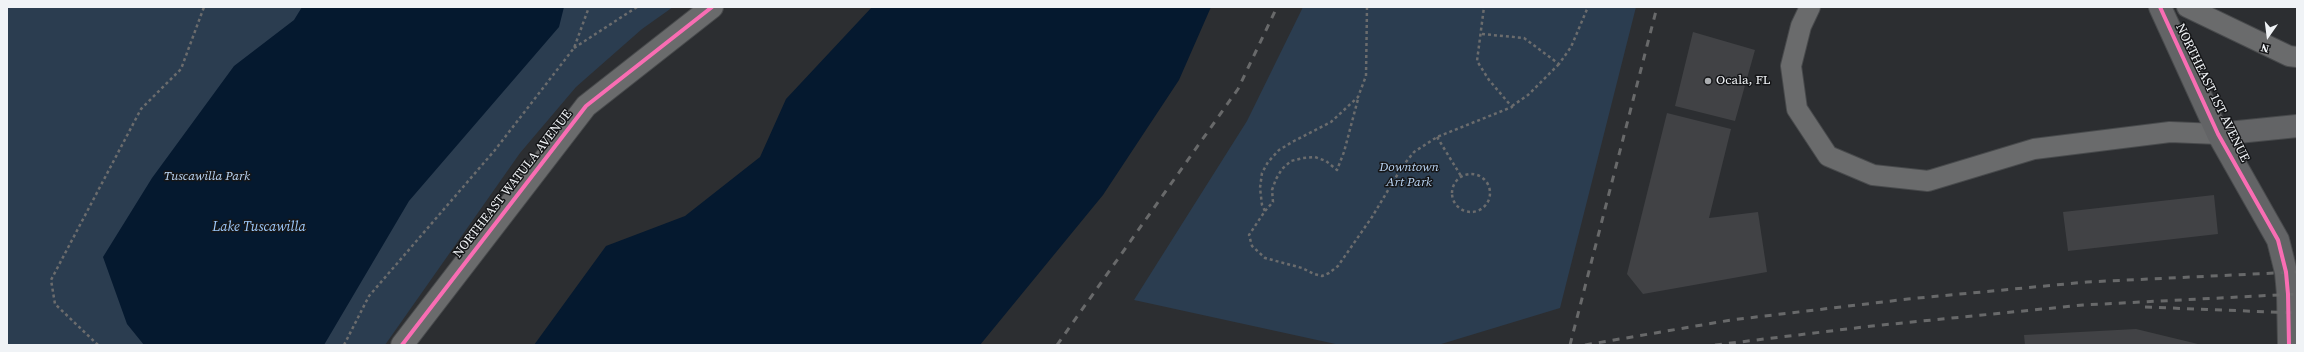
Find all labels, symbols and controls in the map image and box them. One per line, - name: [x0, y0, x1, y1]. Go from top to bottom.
- north arrow: [2248, 16, 2288, 56]
- street label: NORTHEAST 1ST AVENUE: [2172, 21, 2252, 165]
- text: N: [2259, 40, 2271, 56]
- place label: Ocala, FL: [1716, 73, 1771, 89]
- marker: Ocala, FL: [1703, 76, 1713, 86]
- street label: NORTHEAST WATULA AVENUE: [450, 107, 576, 261]
- park label: Downtown Art Park: [1379, 160, 1439, 191]
- park label: Tuscawilla Park: [164, 169, 250, 185]
- water label: Lake Tuscawilla: [212, 219, 306, 235]

